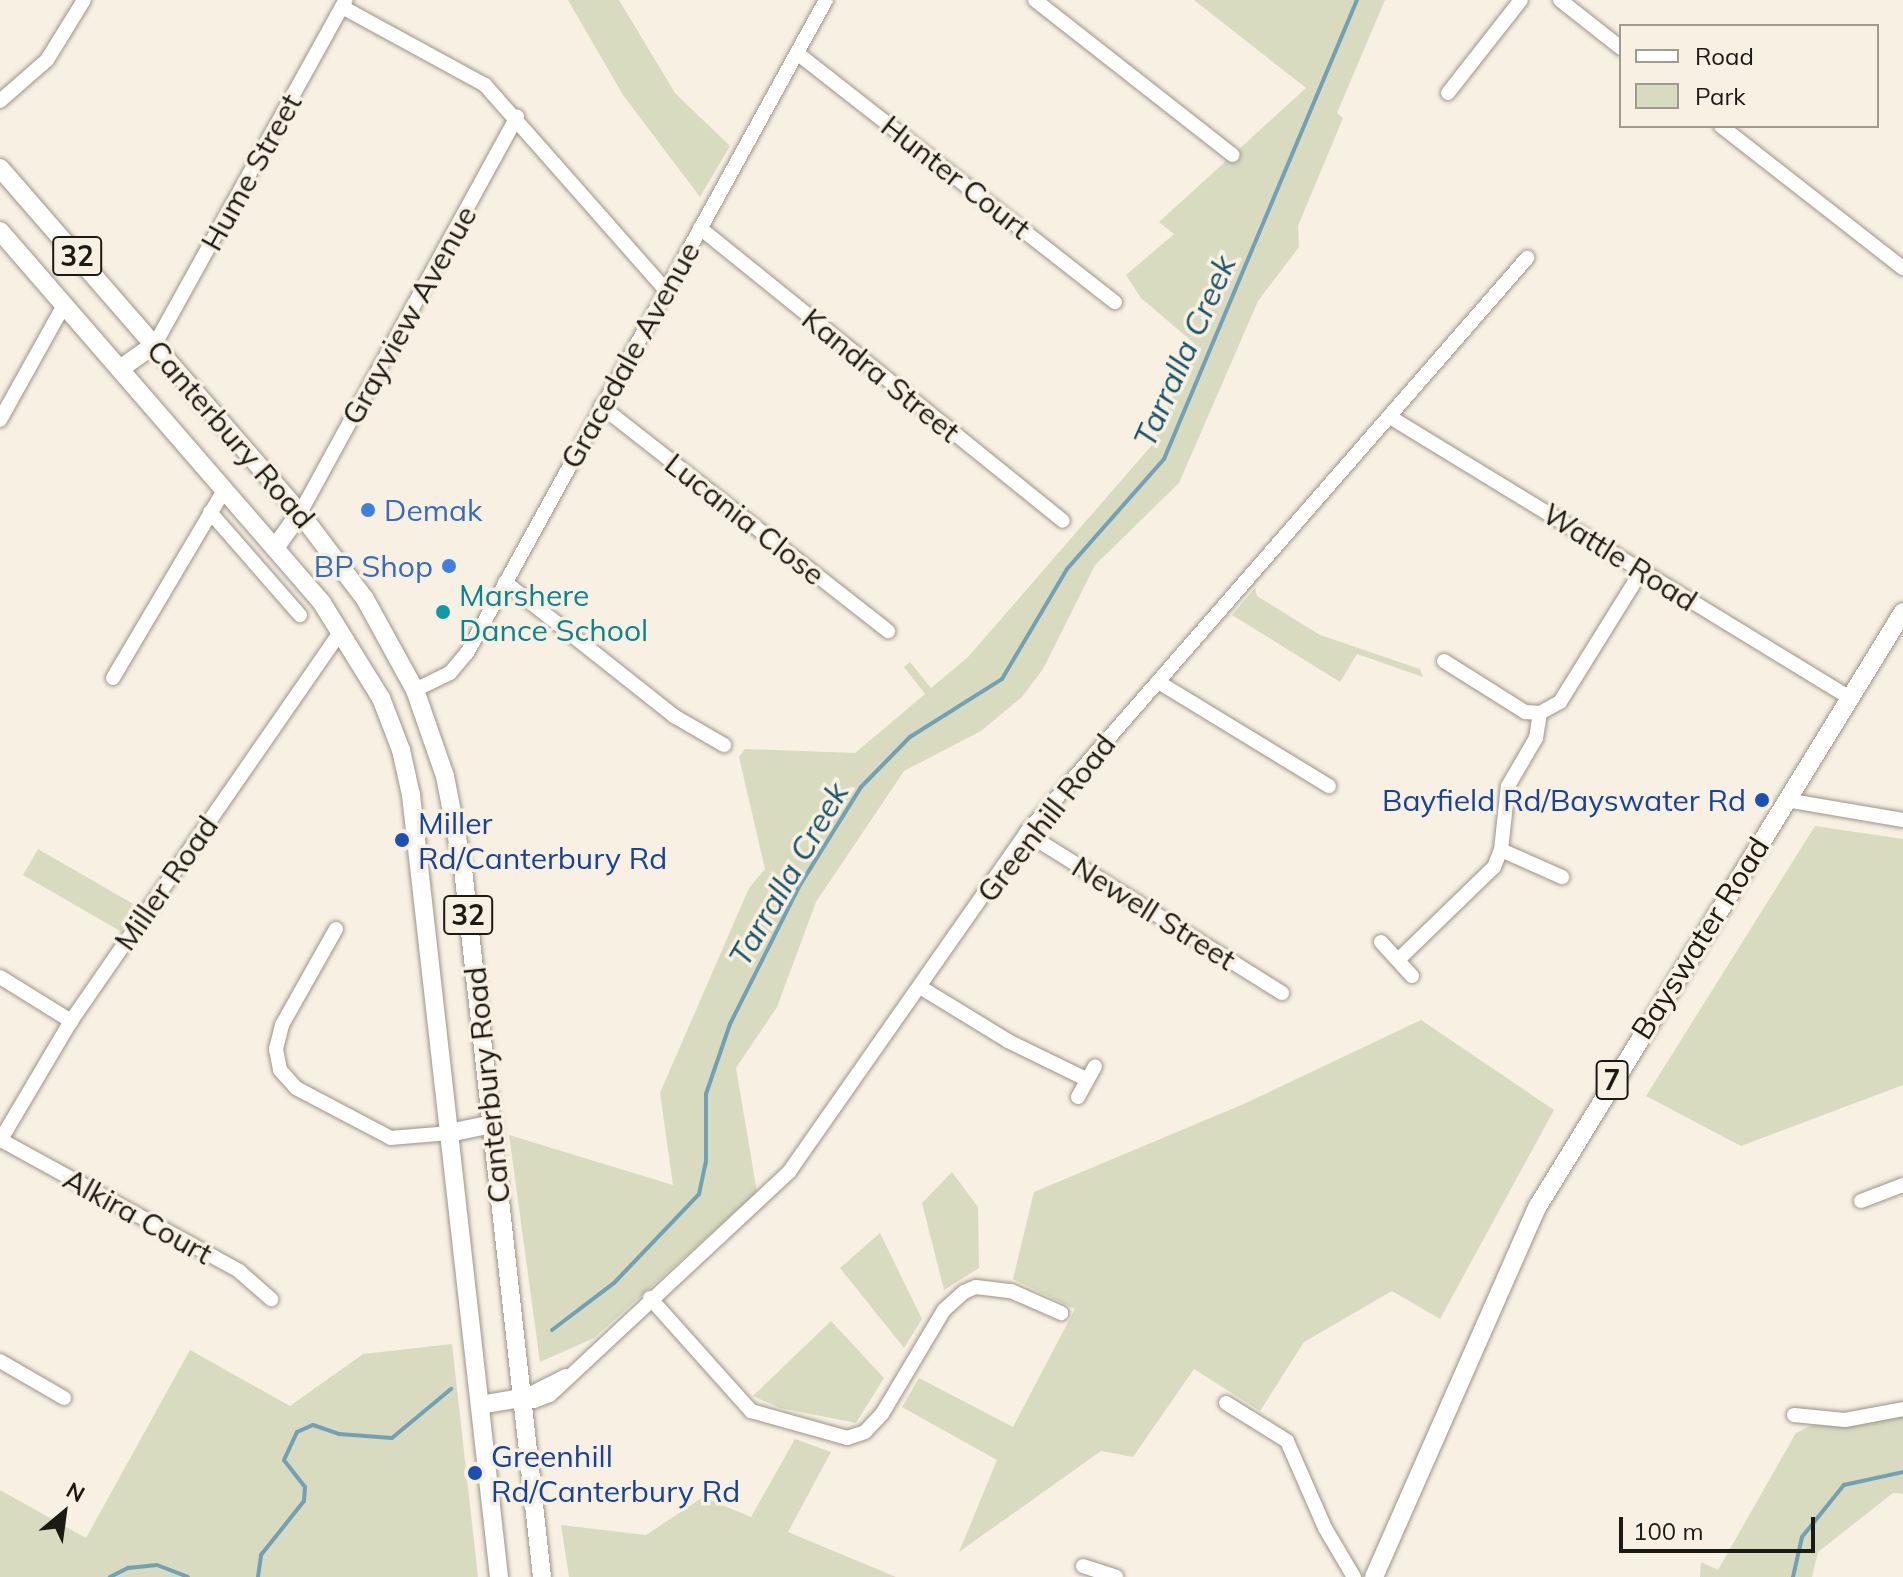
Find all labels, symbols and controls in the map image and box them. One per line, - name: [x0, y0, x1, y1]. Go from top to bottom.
- legend: [1619, 24, 1879, 128]
- text: Road: [1695, 41, 1754, 71]
- text: Park: [1695, 81, 1746, 111]
- street label: Hume Street: [193, 87, 309, 257]
- street label: Hunter Court: [874, 108, 1038, 246]
- street label: Grayview Avenue: [334, 199, 484, 431]
- road number: 32: [51, 232, 103, 280]
- street label: Gracedale Avenue: [553, 235, 707, 475]
- water label: Tarralla Creek: [1125, 249, 1243, 453]
- street label: Kandra Street: [795, 301, 967, 449]
- street label: Canterbury Road: [139, 333, 323, 535]
- street label: Lucania Close: [658, 446, 832, 592]
- place label: Demak: [384, 492, 483, 528]
- street label: Wattle Road: [1536, 495, 1704, 619]
- marker: Demak: [359, 501, 377, 519]
- place label: BP Shop: [314, 548, 433, 584]
- marker: BP Shop: [440, 557, 458, 575]
- place label: Marshere Dance School: [459, 577, 648, 648]
- marker: Marshere Dance School: [434, 603, 452, 621]
- street label: Greenhill Road: [969, 727, 1123, 909]
- water label: Tarralla Creek: [720, 775, 856, 973]
- place label: Bayfield Rd/Bayswater Rd: [1382, 782, 1746, 818]
- marker: Bayfield Rd/Bayswater Rd: [1753, 791, 1771, 809]
- place label: Miller Rd/Canterbury Rd: [418, 805, 667, 876]
- street label: Miller Road: [107, 809, 225, 957]
- street label: Bayswater Road: [1623, 830, 1777, 1046]
- marker: Miller Rd/Canterbury Rd: [393, 831, 411, 849]
- street label: Newell Street: [1066, 849, 1242, 977]
- road number: 32: [442, 891, 494, 939]
- street label: Canterbury Road: [457, 965, 517, 1205]
- road number: 7: [1594, 1056, 1630, 1104]
- street label: Alkira Court: [57, 1160, 219, 1272]
- place label: Greenhill Rd/Canterbury Rd: [491, 1438, 740, 1508]
- marker: Greenhill Rd/Canterbury Rd: [466, 1464, 484, 1482]
- north arrow: [24, 1473, 104, 1553]
- text: N: [62, 1476, 90, 1508]
- scale bar: [1623, 1501, 1819, 1551]
- text: 100 m: [1633, 1516, 1704, 1546]

